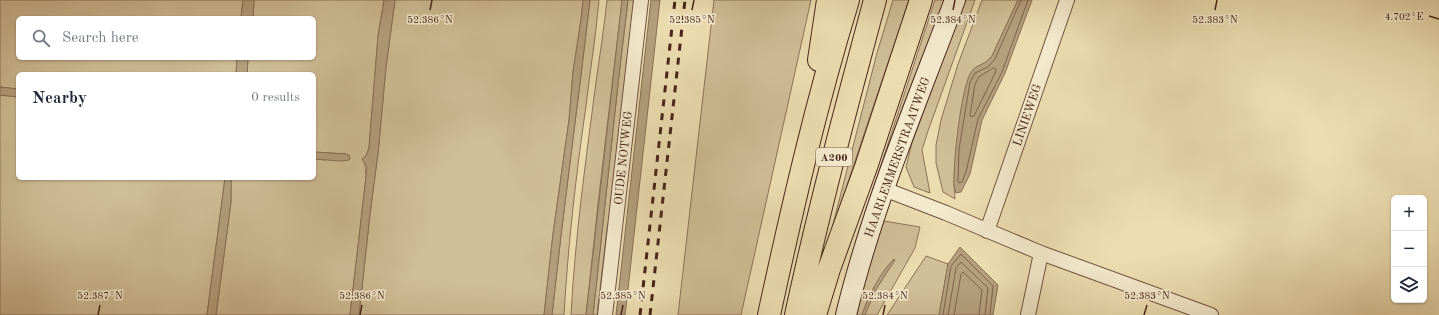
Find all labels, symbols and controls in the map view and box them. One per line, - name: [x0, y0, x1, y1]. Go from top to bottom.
- text: 4.702°E: [1385, 12, 1423, 22]
- text: 52.386°N: [407, 15, 453, 25]
- text: 52.385°N: [669, 15, 715, 25]
- text: 52.384°N: [930, 15, 976, 25]
- text: 52.383°N: [1192, 15, 1238, 25]
- search box: [16, 16, 316, 60]
- icon: search: [30, 27, 52, 49]
- text: Search here: [62, 31, 139, 46]
- street label: HAARLEMMERSTRAATWEG: [863, 75, 933, 239]
- street label: LINIEWEG: [1012, 82, 1044, 148]
- text: Nearby: [32, 90, 87, 107]
- text: 0 results: [251, 91, 300, 104]
- street label: OUDE NOTWEG: [613, 110, 635, 206]
- road number: A200: [816, 148, 852, 166]
- map controls: [1391, 195, 1427, 303]
- button: +: [1391, 195, 1427, 231]
- button: −: [1391, 231, 1427, 267]
- button: layers: [1391, 267, 1427, 303]
- text: 52.387°N: [77, 291, 123, 301]
- text: 52.386°N: [339, 291, 385, 301]
- text: 52.385°N: [600, 291, 646, 301]
- text: 52.384°N: [862, 291, 908, 301]
- text: 52.383°N: [1124, 291, 1170, 301]

